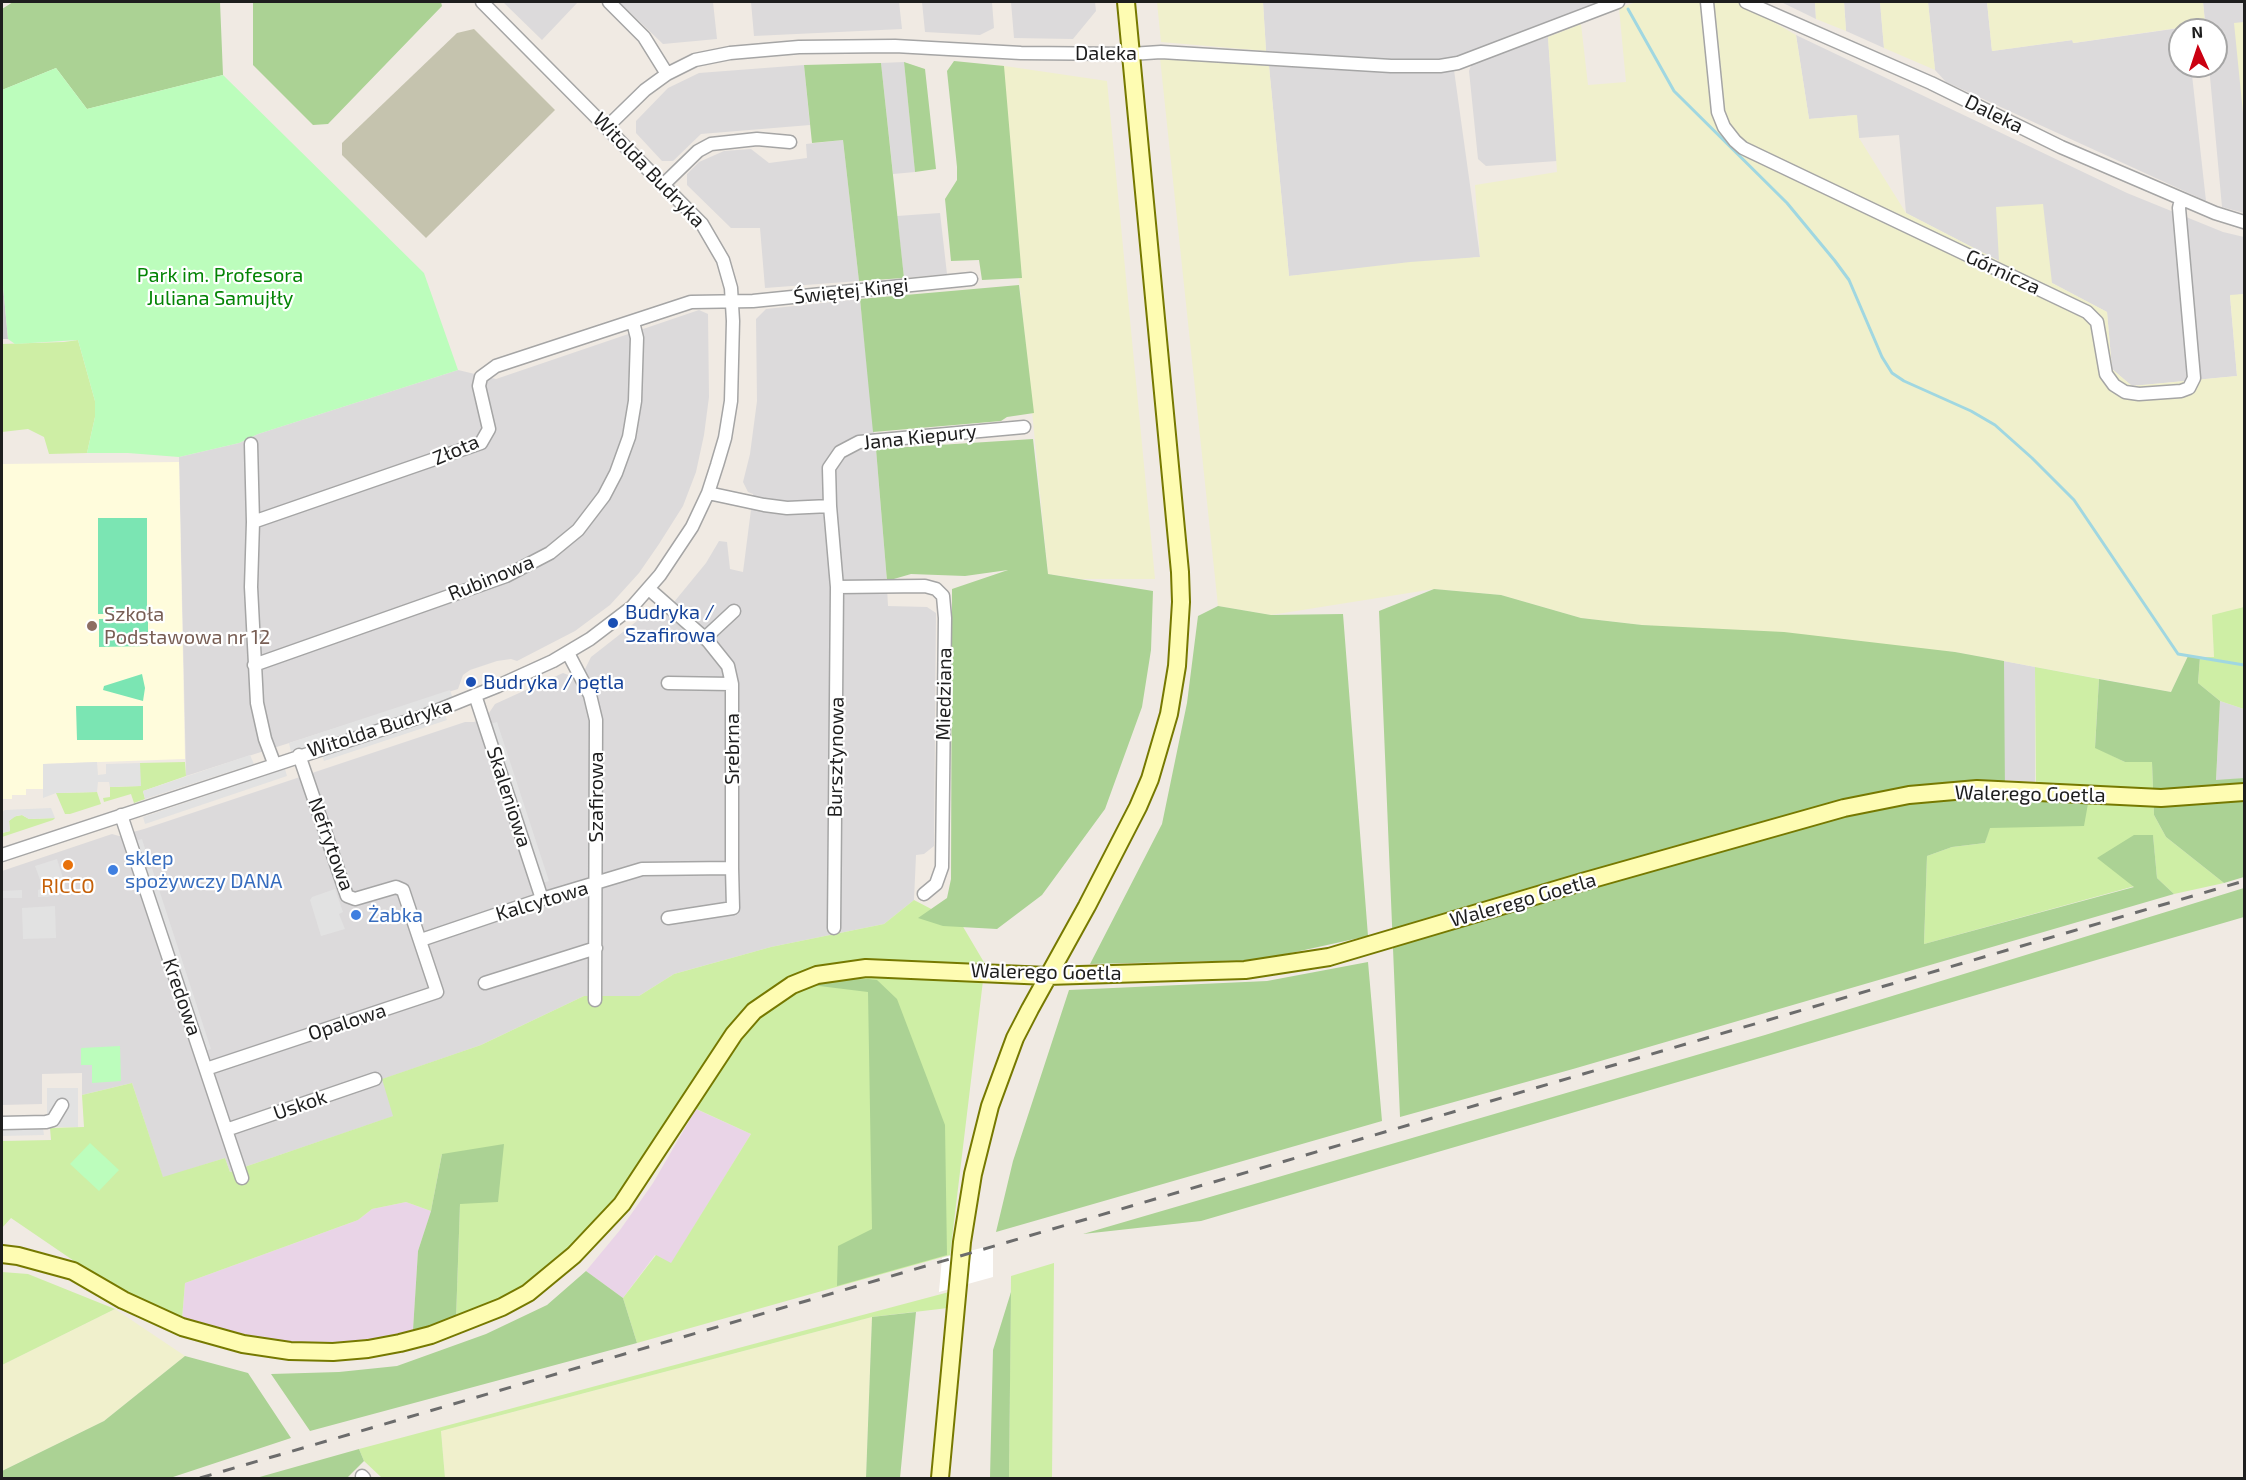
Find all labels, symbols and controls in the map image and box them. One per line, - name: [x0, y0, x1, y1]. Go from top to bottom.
- north arrow: [2168, 18, 2228, 78]
- text: N: [2191, 22, 2203, 41]
- street label: Daleka: [1075, 41, 1137, 65]
- street label: Daleka: [1961, 90, 2027, 138]
- street label: Witolda Budryka: [588, 107, 710, 233]
- street label: Górnicza: [1962, 244, 2044, 300]
- park label: Park im. Profesora Juliana Samujłły: [137, 263, 303, 310]
- street label: Świętej Kingi: [792, 273, 910, 309]
- street label: Jana Kiepury: [862, 419, 978, 455]
- street label: Złota: [429, 430, 483, 470]
- street label: Rubinowa: [445, 550, 537, 606]
- place label: Budryka / Szafirowa: [625, 600, 716, 647]
- place label: Szkoła Podstawowa nr 12: [104, 602, 270, 649]
- marker: Budryka / Szafirowa: [606, 616, 620, 630]
- marker: Szkoła Podstawowa nr 12: [85, 619, 99, 633]
- street label: Miedziana: [931, 647, 957, 741]
- place label: Budryka / pętla: [483, 670, 624, 694]
- marker: Budryka / pętla: [464, 675, 478, 689]
- street label: Witolda Budryka: [305, 693, 455, 763]
- street label: Bursztynowa: [823, 696, 849, 818]
- street label: Srebrna: [720, 713, 744, 785]
- street label: Skaleniowa: [481, 744, 537, 850]
- street label: Szafirowa: [584, 752, 608, 842]
- street label: Walerego Goetla: [1954, 781, 2106, 807]
- street label: Nefrytowa: [303, 794, 359, 894]
- place label: sklep spożywczy DANA: [125, 846, 282, 893]
- marker: RICCO: [61, 858, 75, 872]
- marker: sklep spożywczy DANA: [106, 863, 120, 877]
- street label: Walerego Goetla: [1447, 868, 1599, 932]
- place label: RICCO: [41, 874, 95, 898]
- street label: Kalcytowa: [493, 876, 591, 926]
- place label: Żabka: [368, 903, 423, 927]
- marker: Żabka: [349, 908, 363, 922]
- street label: Kredowa: [158, 955, 206, 1039]
- street label: Walerego Goetla: [970, 959, 1122, 985]
- street label: Opalowa: [305, 998, 389, 1046]
- street label: Uskok: [270, 1085, 330, 1125]

